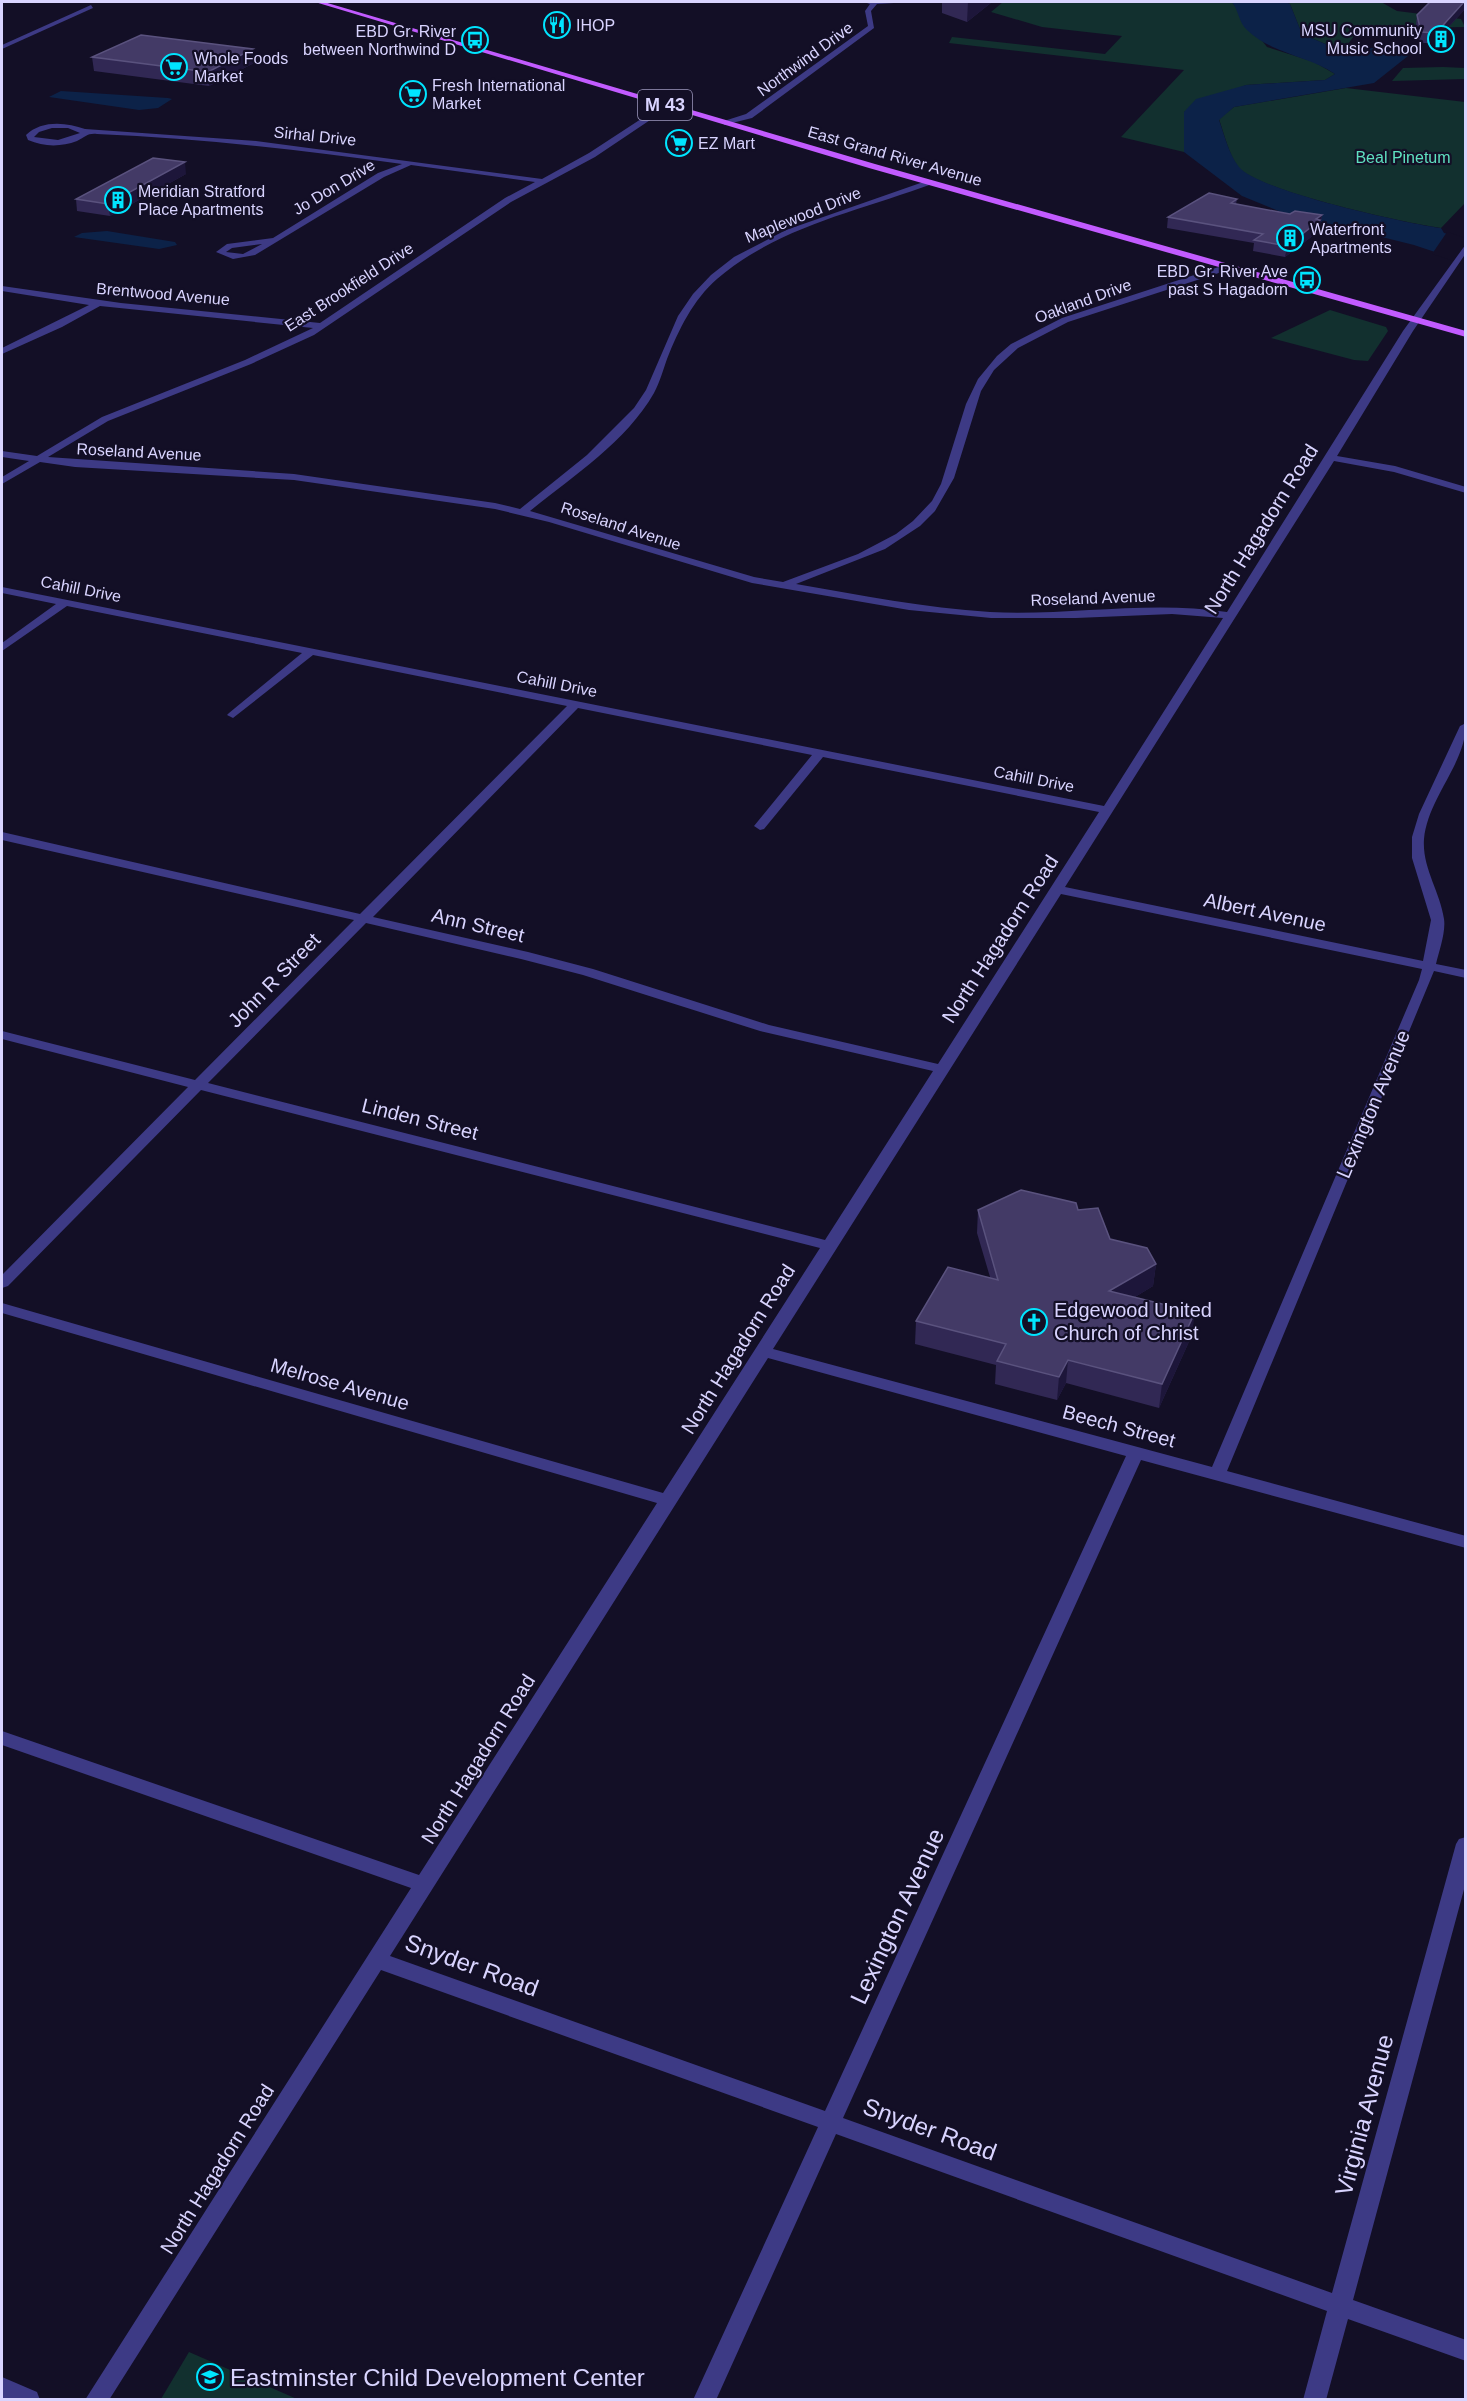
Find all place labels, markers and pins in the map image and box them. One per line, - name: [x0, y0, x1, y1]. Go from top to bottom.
- restaurant icon: IHOP: [542, 10, 572, 40]
- place label: IHOP: [576, 17, 615, 34]
- place label: MSU Community Music School: [1301, 22, 1422, 57]
- place label: EBD Gr. River between Northwind D: [303, 23, 457, 58]
- building icon: MSU Community Music School: [1426, 24, 1456, 54]
- bus stop icon: EBD Gr. River between Northwind D: [460, 25, 490, 55]
- place label: Whole Foods Market: [194, 50, 288, 85]
- supermarket icon: Whole Foods Market: [159, 52, 189, 82]
- place label: Fresh International Market: [432, 77, 565, 112]
- supermarket icon: Fresh International Market: [398, 79, 428, 109]
- supermarket icon: EZ Mart: [664, 128, 694, 158]
- place label: EZ Mart: [698, 135, 755, 152]
- place label: Meridian Stratford Place Apartments: [138, 183, 265, 218]
- building icon: Meridian Stratford Place Apartments: [103, 185, 133, 215]
- place label: Waterfront Apartments: [1310, 221, 1392, 256]
- building icon: Waterfront Apartments: [1275, 223, 1305, 253]
- place label: EBD Gr. River Ave past S Hagadorn: [1157, 263, 1288, 298]
- bus stop icon: EBD Gr. River Ave past S Hagadorn: [1292, 265, 1322, 295]
- place label: Edgewood United Church of Christ: [1054, 1299, 1212, 1344]
- church icon: Edgewood United Church of Christ: [1019, 1307, 1049, 1337]
- school or university icon: Eastminster Child Development Center: [195, 2362, 225, 2392]
- place label: Eastminster Child Development Center: [230, 2364, 645, 2391]

